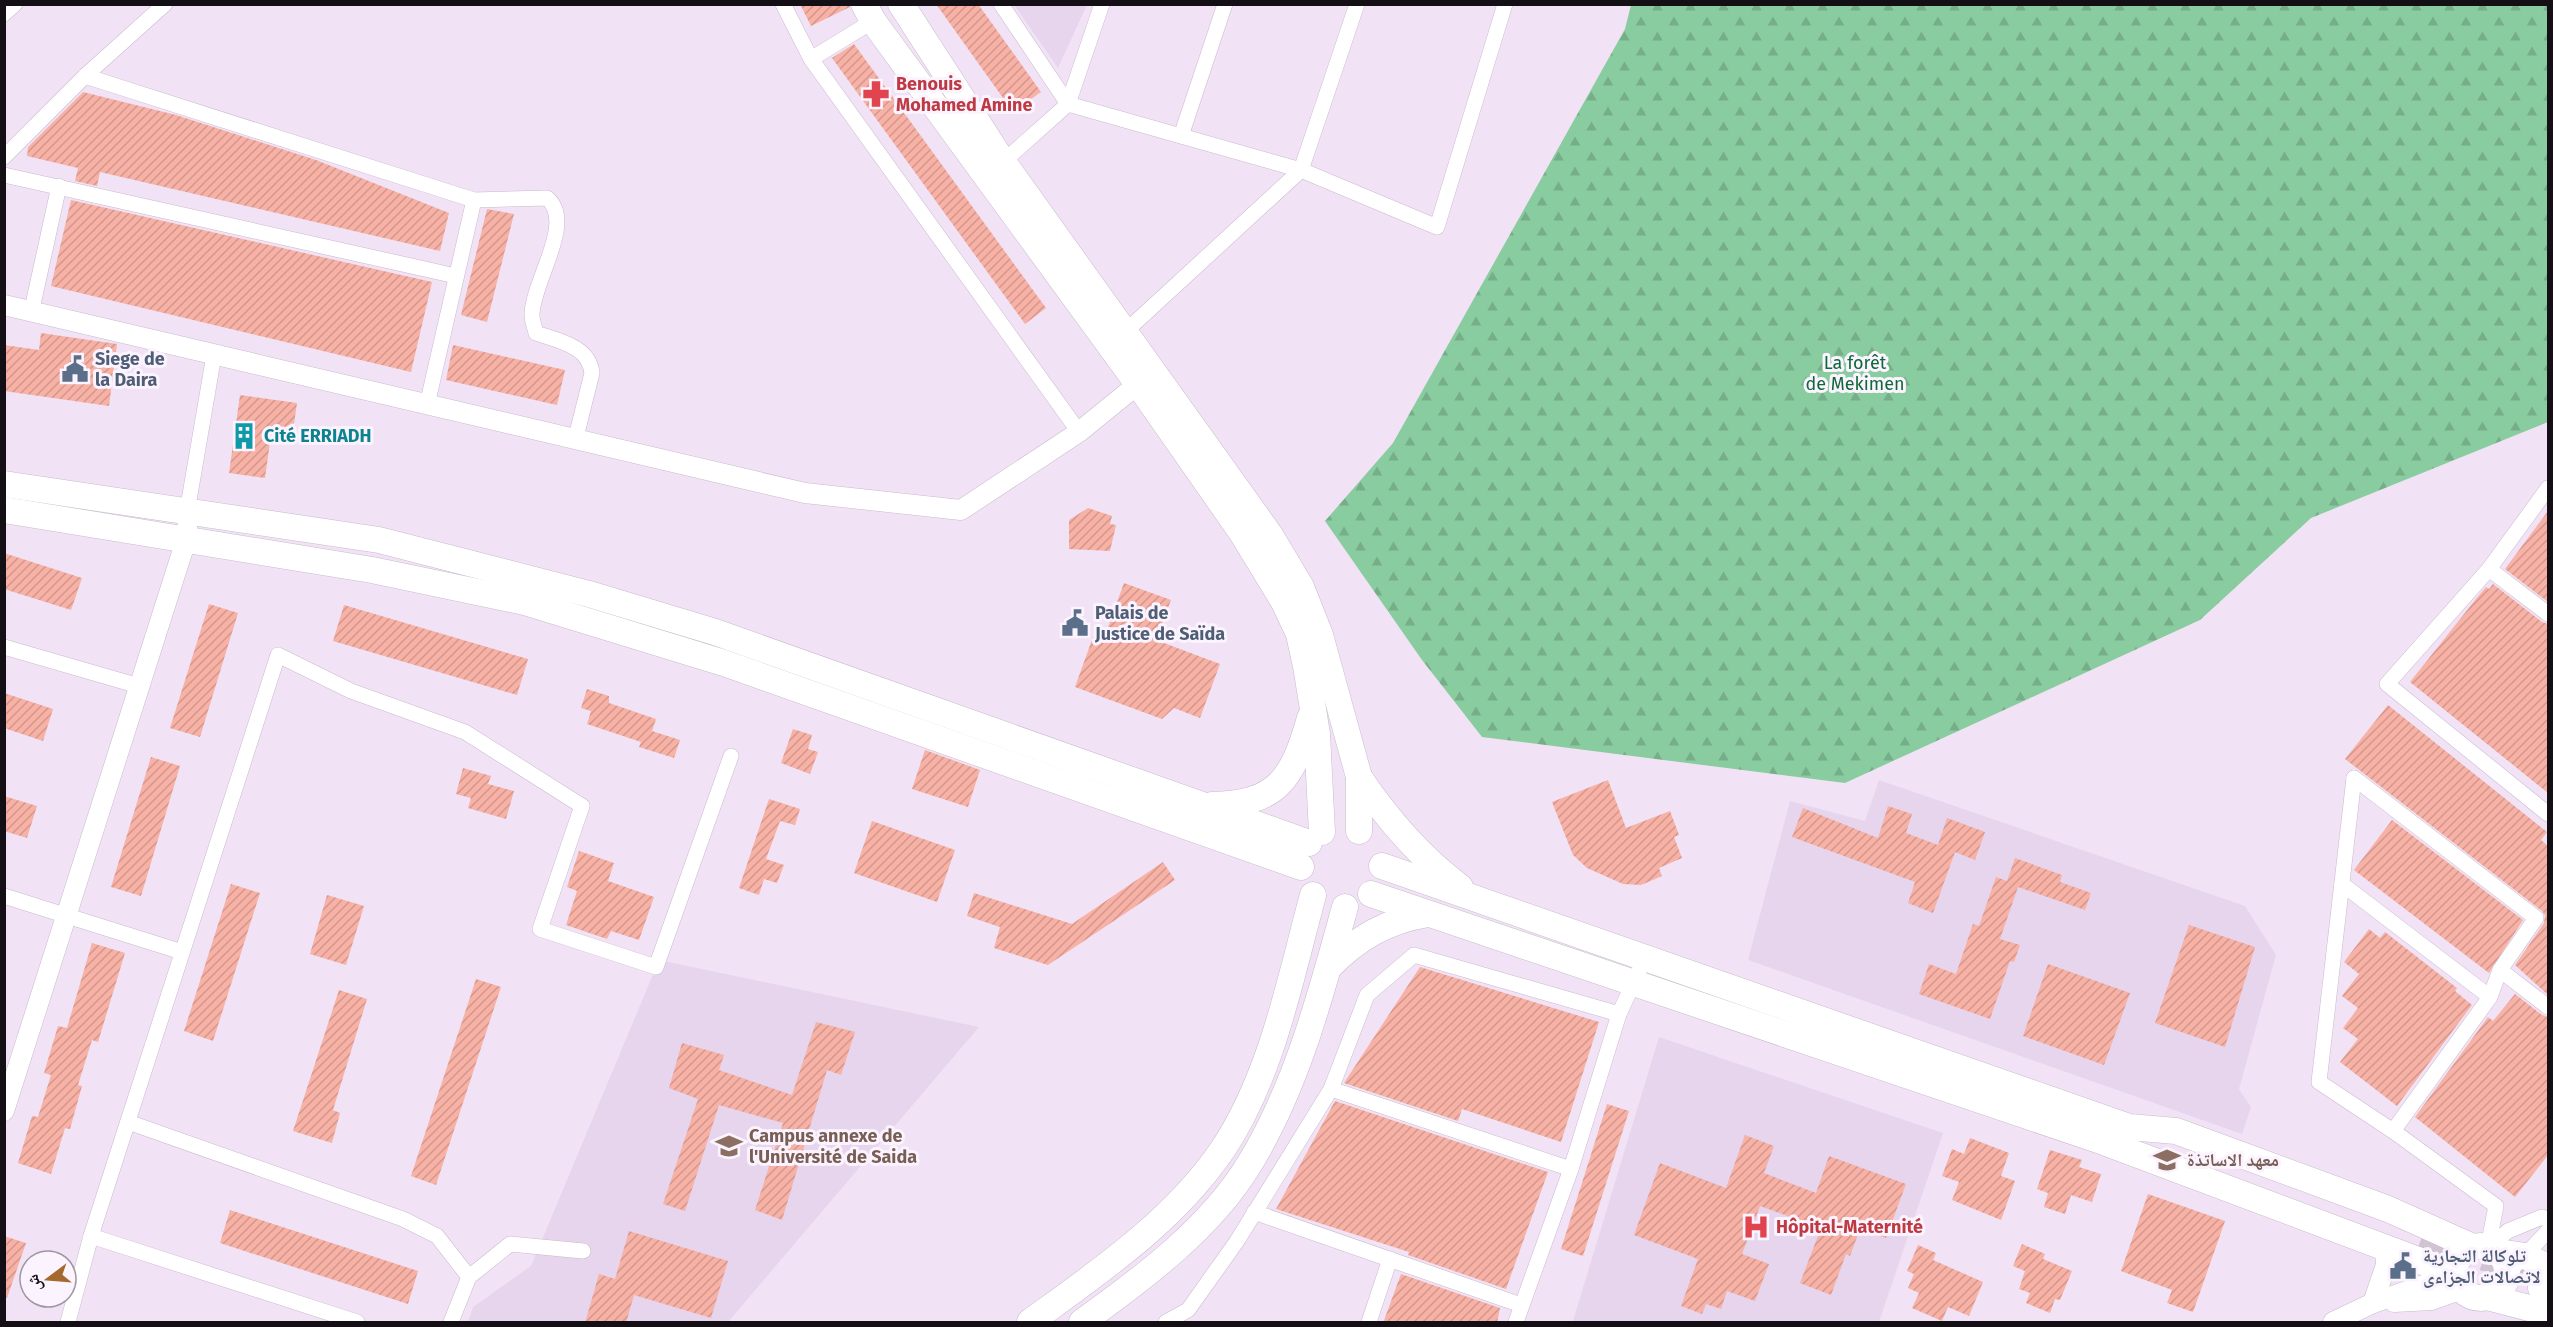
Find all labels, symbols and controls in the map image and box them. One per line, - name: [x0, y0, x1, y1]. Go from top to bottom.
- place label: Benouis Mohamed Amine: [896, 73, 1032, 116]
- pharmacy icon: Benouis Mohamed Amine: [861, 79, 891, 109]
- place label: Siege de la Daira: [95, 348, 165, 391]
- park label: La forêt de Mekimen: [1805, 352, 1905, 395]
- public building icon: Siege de la Daira: [60, 354, 90, 384]
- building icon: Cité ERRIADH: [229, 421, 259, 451]
- place label: Cité ERRIADH: [264, 425, 372, 447]
- place label: Palais de Justice de Saïda: [1094, 602, 1225, 645]
- public building icon: Palais de Justice de Saïda: [1060, 608, 1090, 638]
- place label: Campus annexe de l'Université de Saida: [749, 1125, 917, 1168]
- school or university icon: Campus annexe de l'Université de Saida: [714, 1131, 744, 1161]
- school or university icon: معهد الاساتذة: [2152, 1145, 2182, 1175]
- place label: معهد الاساتذة: [2187, 1149, 2279, 1171]
- hospital icon: Hôpital-Maternité: [1741, 1212, 1771, 1242]
- place label: Hôpital-Maternité: [1776, 1216, 1923, 1238]
- place label: تلوكالة التجارية لاتصالات الجزاءى: [2423, 1245, 2541, 1288]
- north arrow: [18, 1249, 78, 1309]
- public building icon: تلوكالة التجارية لاتصالات الجزاءى: [2388, 1251, 2418, 1281]
- text: ش: [23, 1272, 46, 1294]

